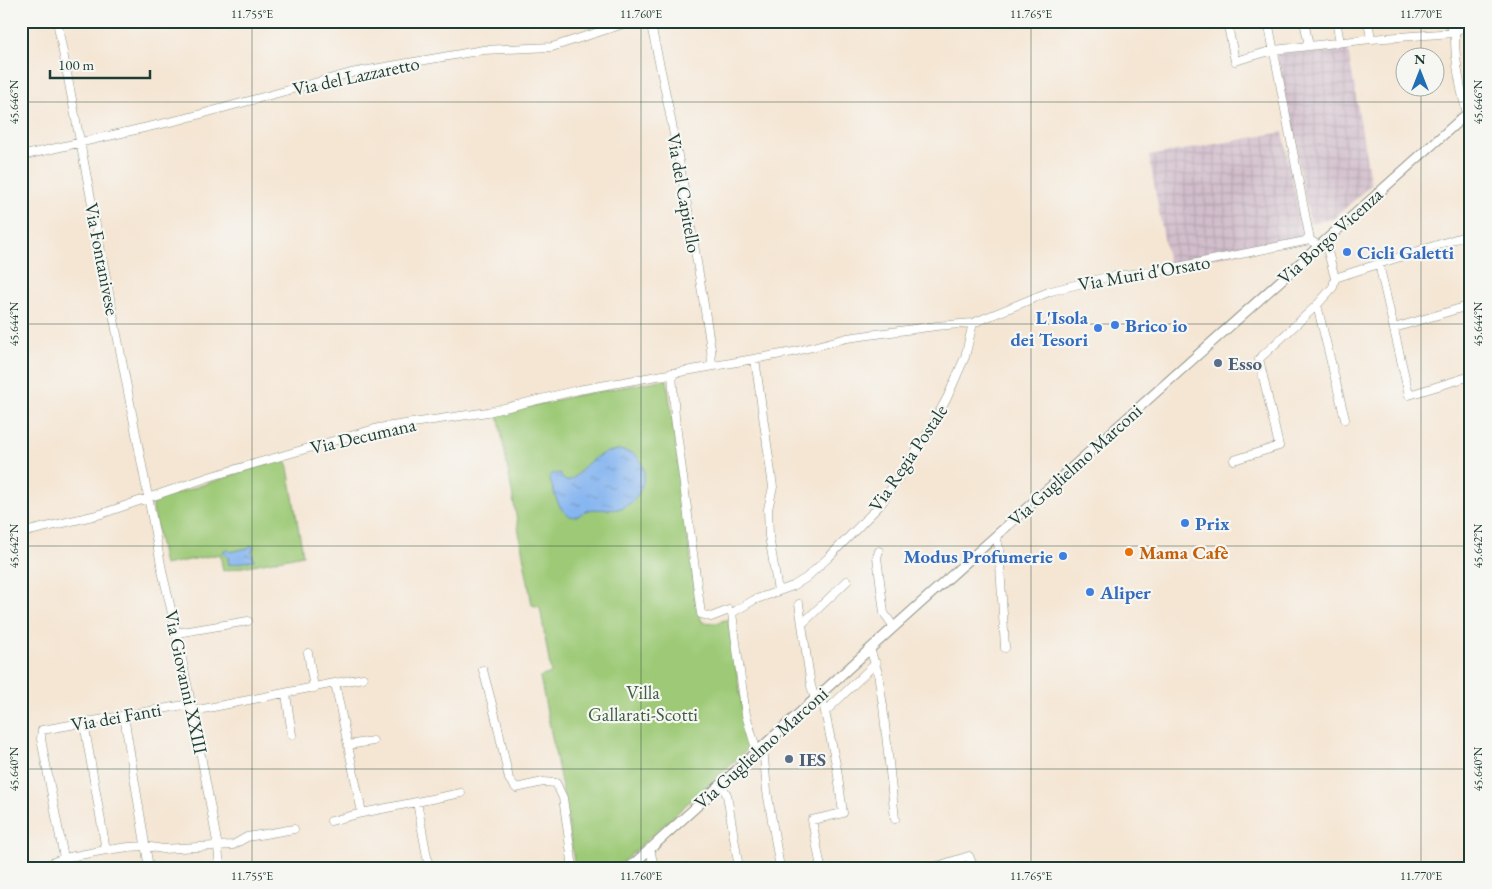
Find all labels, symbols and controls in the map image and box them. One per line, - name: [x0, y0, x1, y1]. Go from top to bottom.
- text: 11.755°E: [231, 6, 273, 22]
- text: 11.760°E: [620, 6, 662, 22]
- text: 11.765°E: [1010, 6, 1052, 22]
- text: 11.770°E: [1400, 6, 1442, 22]
- scale bar: [50, 48, 150, 80]
- north arrow: [1394, 48, 1444, 98]
- street label: Via del Lazzaretto: [290, 50, 422, 102]
- text: N: [1414, 50, 1426, 68]
- text: 100 m: [58, 55, 95, 74]
- text: 45.646°N: [6, 79, 22, 124]
- text: 45.646°N: [1470, 79, 1486, 124]
- street label: Via del Capitello: [661, 131, 707, 255]
- street label: Via Borgo Vicenza: [1272, 182, 1388, 290]
- street label: Via Fontanivese: [79, 201, 125, 317]
- place label: Cicli Galetti: [1357, 240, 1455, 265]
- marker: Cicli Galetti: [1341, 246, 1353, 258]
- street label: Via Muri d'Orsato: [1076, 249, 1212, 297]
- text: 45.644°N: [6, 301, 22, 346]
- text: 45.644°N: [1470, 301, 1486, 346]
- place label: L'Isola dei Tesori: [1011, 305, 1089, 352]
- place label: Brico io: [1125, 313, 1188, 338]
- marker: Brico io: [1109, 319, 1121, 331]
- marker: L'Isola dei Tesori: [1092, 322, 1104, 334]
- place label: Esso: [1228, 351, 1263, 376]
- marker: Esso: [1212, 357, 1224, 369]
- street label: Via Guglielmo Marconi: [1003, 398, 1147, 532]
- street label: Via Regia Postale: [863, 399, 953, 517]
- street label: Via Decumana: [308, 412, 419, 460]
- place label: Prix: [1195, 511, 1230, 536]
- marker: Prix: [1179, 517, 1191, 529]
- text: 45.642°N: [6, 523, 22, 568]
- text: 45.642°N: [1470, 523, 1486, 568]
- place label: Mama Cafè: [1139, 540, 1228, 565]
- place label: Modus Profumerie: [904, 544, 1053, 569]
- marker: Mama Cafè: [1123, 546, 1135, 558]
- marker: Modus Profumerie: [1057, 550, 1069, 562]
- place label: Aliper: [1099, 580, 1151, 605]
- marker: Aliper: [1084, 586, 1096, 598]
- street label: Via Giovanni XXIII: [159, 608, 214, 757]
- park label: Villa Gallarati-Scotti: [588, 680, 698, 727]
- street label: Via Guglielmo Marconi: [689, 681, 833, 815]
- street label: Via dei Fanti: [69, 697, 163, 737]
- text: 45.640°N: [6, 746, 22, 791]
- text: 45.640°N: [1470, 746, 1486, 791]
- place label: IES: [799, 747, 826, 772]
- marker: IES: [783, 753, 795, 765]
- text: 11.755°E: [231, 868, 273, 884]
- text: 11.760°E: [620, 868, 662, 884]
- text: 11.765°E: [1010, 868, 1052, 884]
- text: 11.770°E: [1400, 868, 1442, 884]

